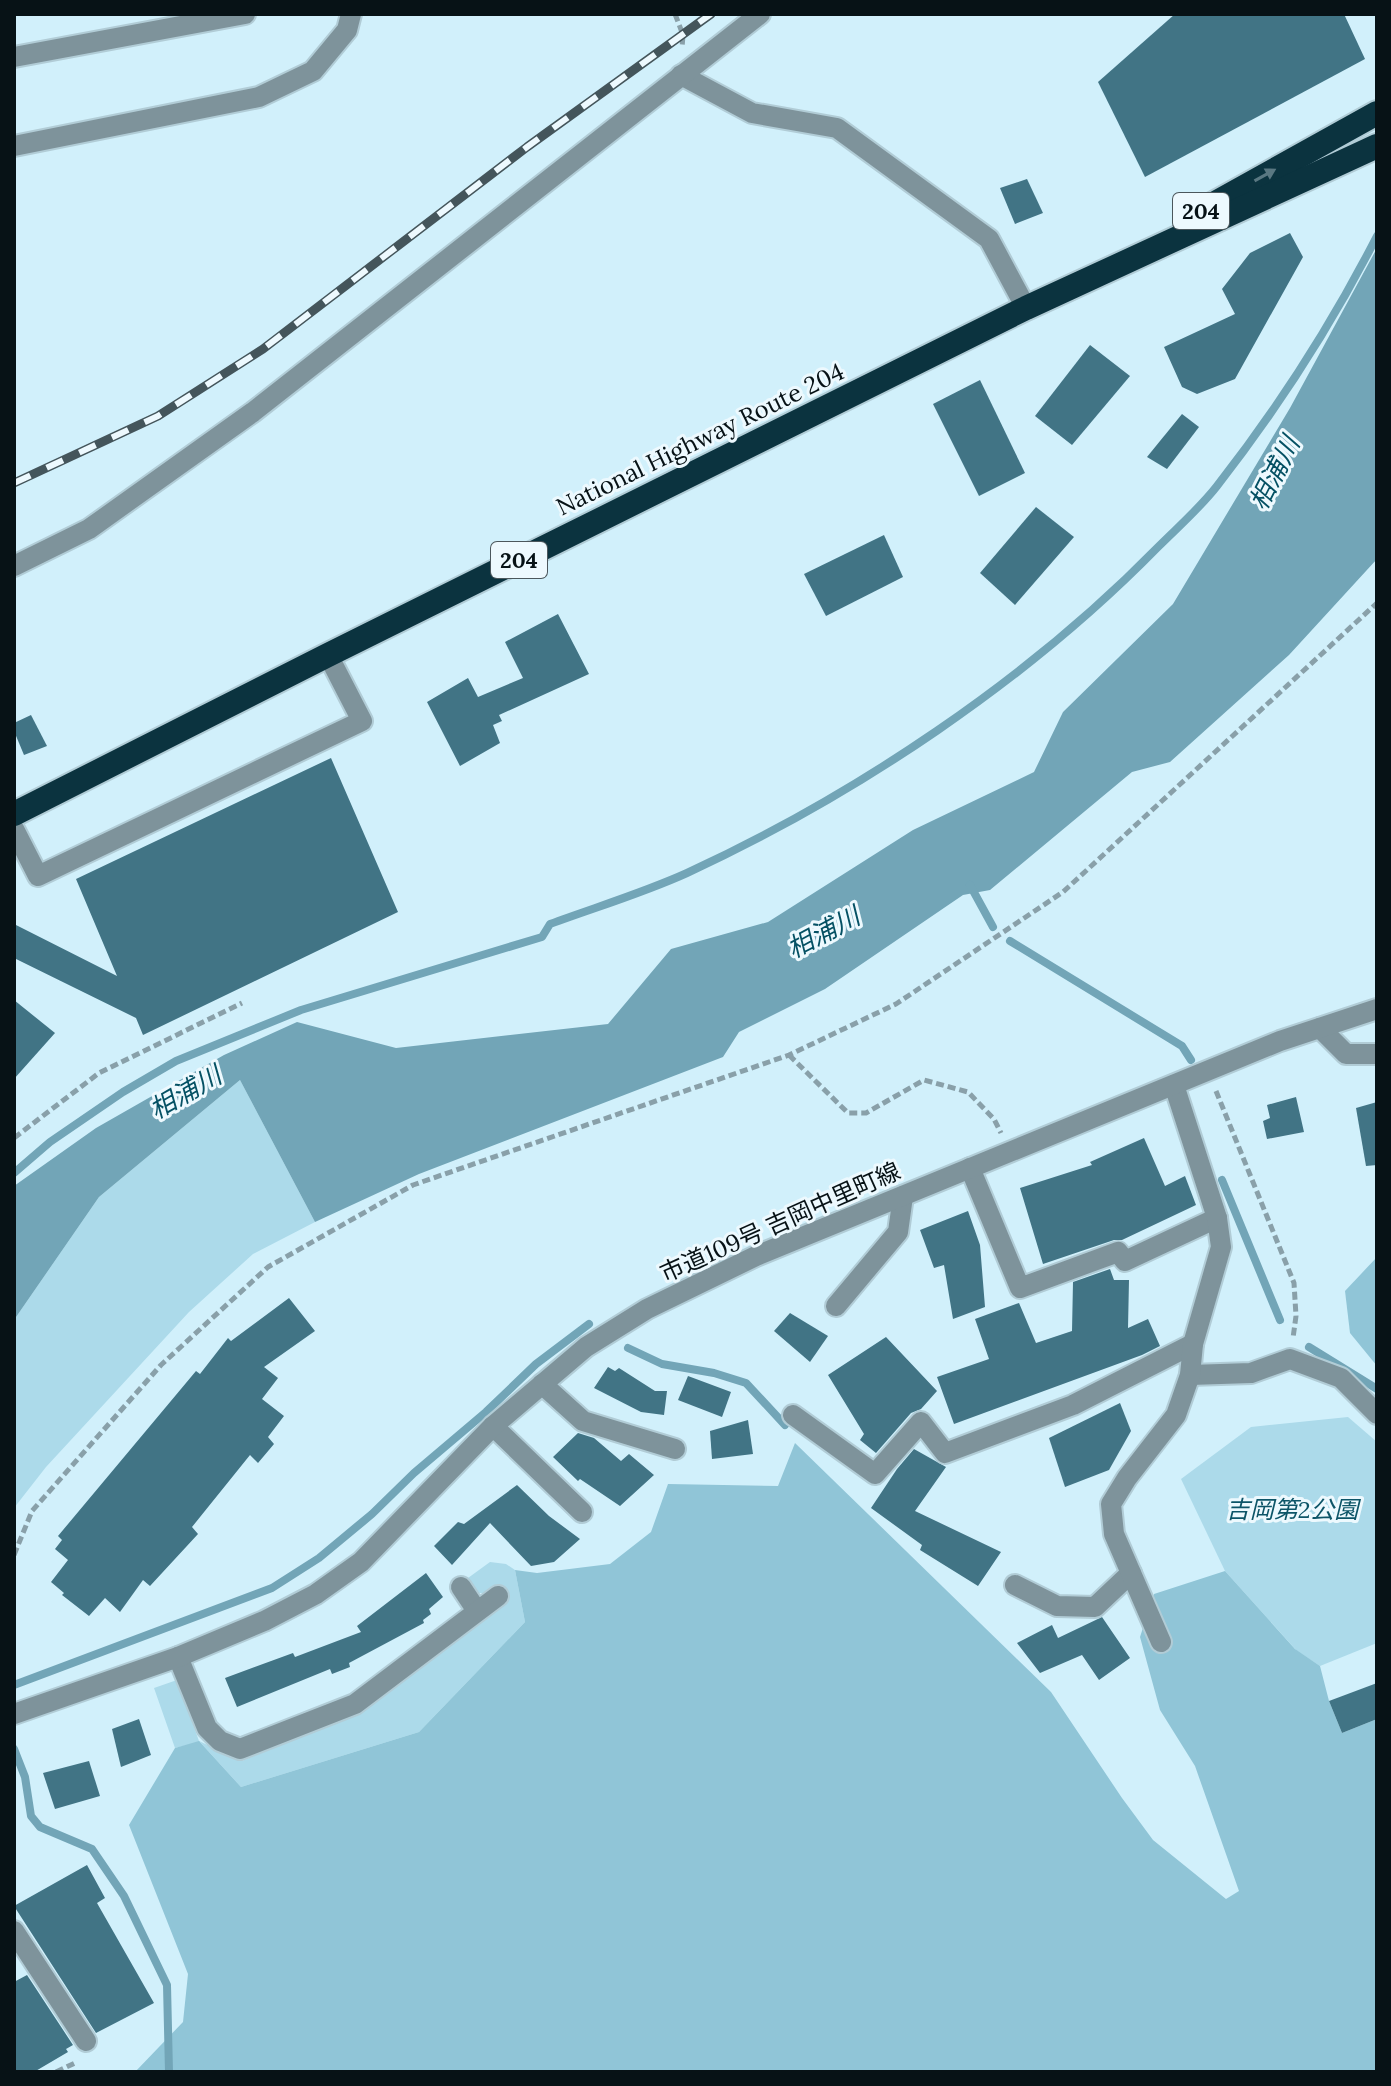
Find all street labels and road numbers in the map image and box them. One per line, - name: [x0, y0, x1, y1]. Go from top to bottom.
- road number: 204: [1173, 193, 1229, 229]
- street label: National Highway Route 204: [551, 356, 849, 522]
- road number: 204: [491, 542, 547, 578]
- street label: 市道109号 吉岡中里町線: [655, 1155, 905, 1289]

